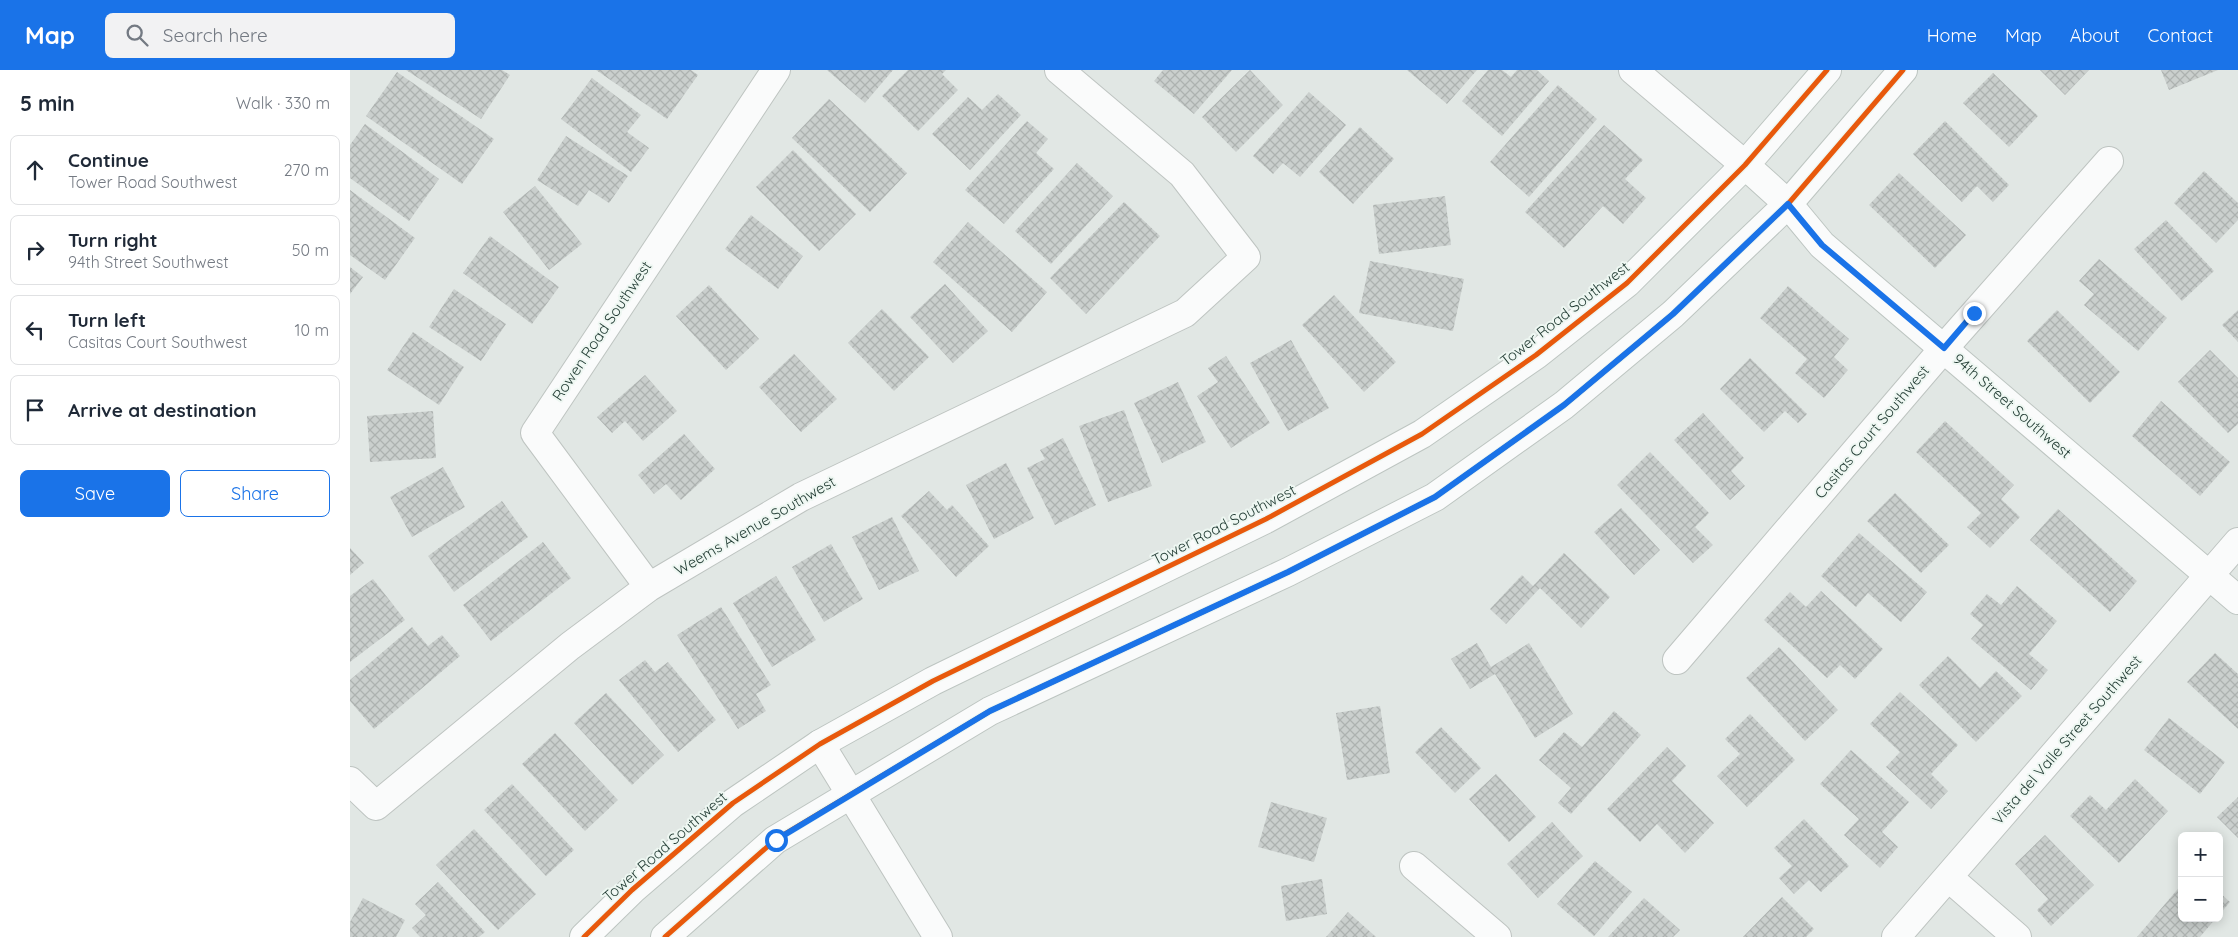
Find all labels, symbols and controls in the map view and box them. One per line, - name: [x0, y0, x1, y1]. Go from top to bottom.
- search box: [105, 13, 455, 58]
- text: Map: [25, 20, 75, 50]
- icon: search: [123, 21, 151, 49]
- text: Search here: [163, 23, 268, 47]
- text: Home: [1927, 24, 1977, 47]
- text: Map: [2005, 24, 2042, 47]
- text: About: [2070, 24, 2120, 47]
- text: Contact: [2148, 24, 2213, 47]
- text: 5 min: [20, 90, 75, 116]
- text: Walk · 330 m: [236, 93, 330, 113]
- text: Continue: [68, 148, 149, 172]
- icon: ahead: [21, 156, 49, 184]
- text: 270 m: [284, 160, 329, 180]
- text: Tower Road Southwest: [68, 172, 237, 192]
- text: Turn right: [68, 228, 157, 252]
- icon: right: [21, 236, 49, 264]
- text: 50 m: [292, 240, 329, 260]
- text: 94th Street Southwest: [68, 252, 229, 272]
- street label: Rowen Road Southwest: [548, 257, 655, 404]
- street label: Tower Road Southwest: [1496, 257, 1633, 370]
- route end: [1963, 302, 1986, 325]
- text: Turn left: [68, 308, 146, 332]
- icon: left: [21, 316, 49, 344]
- text: 10 m: [295, 320, 329, 340]
- text: Casitas Court Southwest: [68, 332, 248, 352]
- street label: 94th Street Southwest: [1949, 349, 2075, 462]
- street label: Casitas Court Southwest: [1810, 361, 1933, 502]
- icon: arrive: [21, 396, 49, 424]
- text: Arrive at destination: [68, 398, 257, 422]
- button: Save: [20, 470, 170, 517]
- button: Share: [180, 470, 330, 517]
- street label: Weems Avenue Southwest: [671, 472, 839, 580]
- street label: Tower Road Southwest: [1149, 480, 1299, 569]
- street label: Vista del Valle Street Southwest: [1988, 651, 2145, 828]
- street label: Tower Road Southwest: [599, 787, 731, 906]
- route start: [765, 829, 788, 852]
- map controls: [2178, 832, 2223, 922]
- button: +: [2178, 832, 2223, 877]
- button: −: [2178, 877, 2223, 922]

